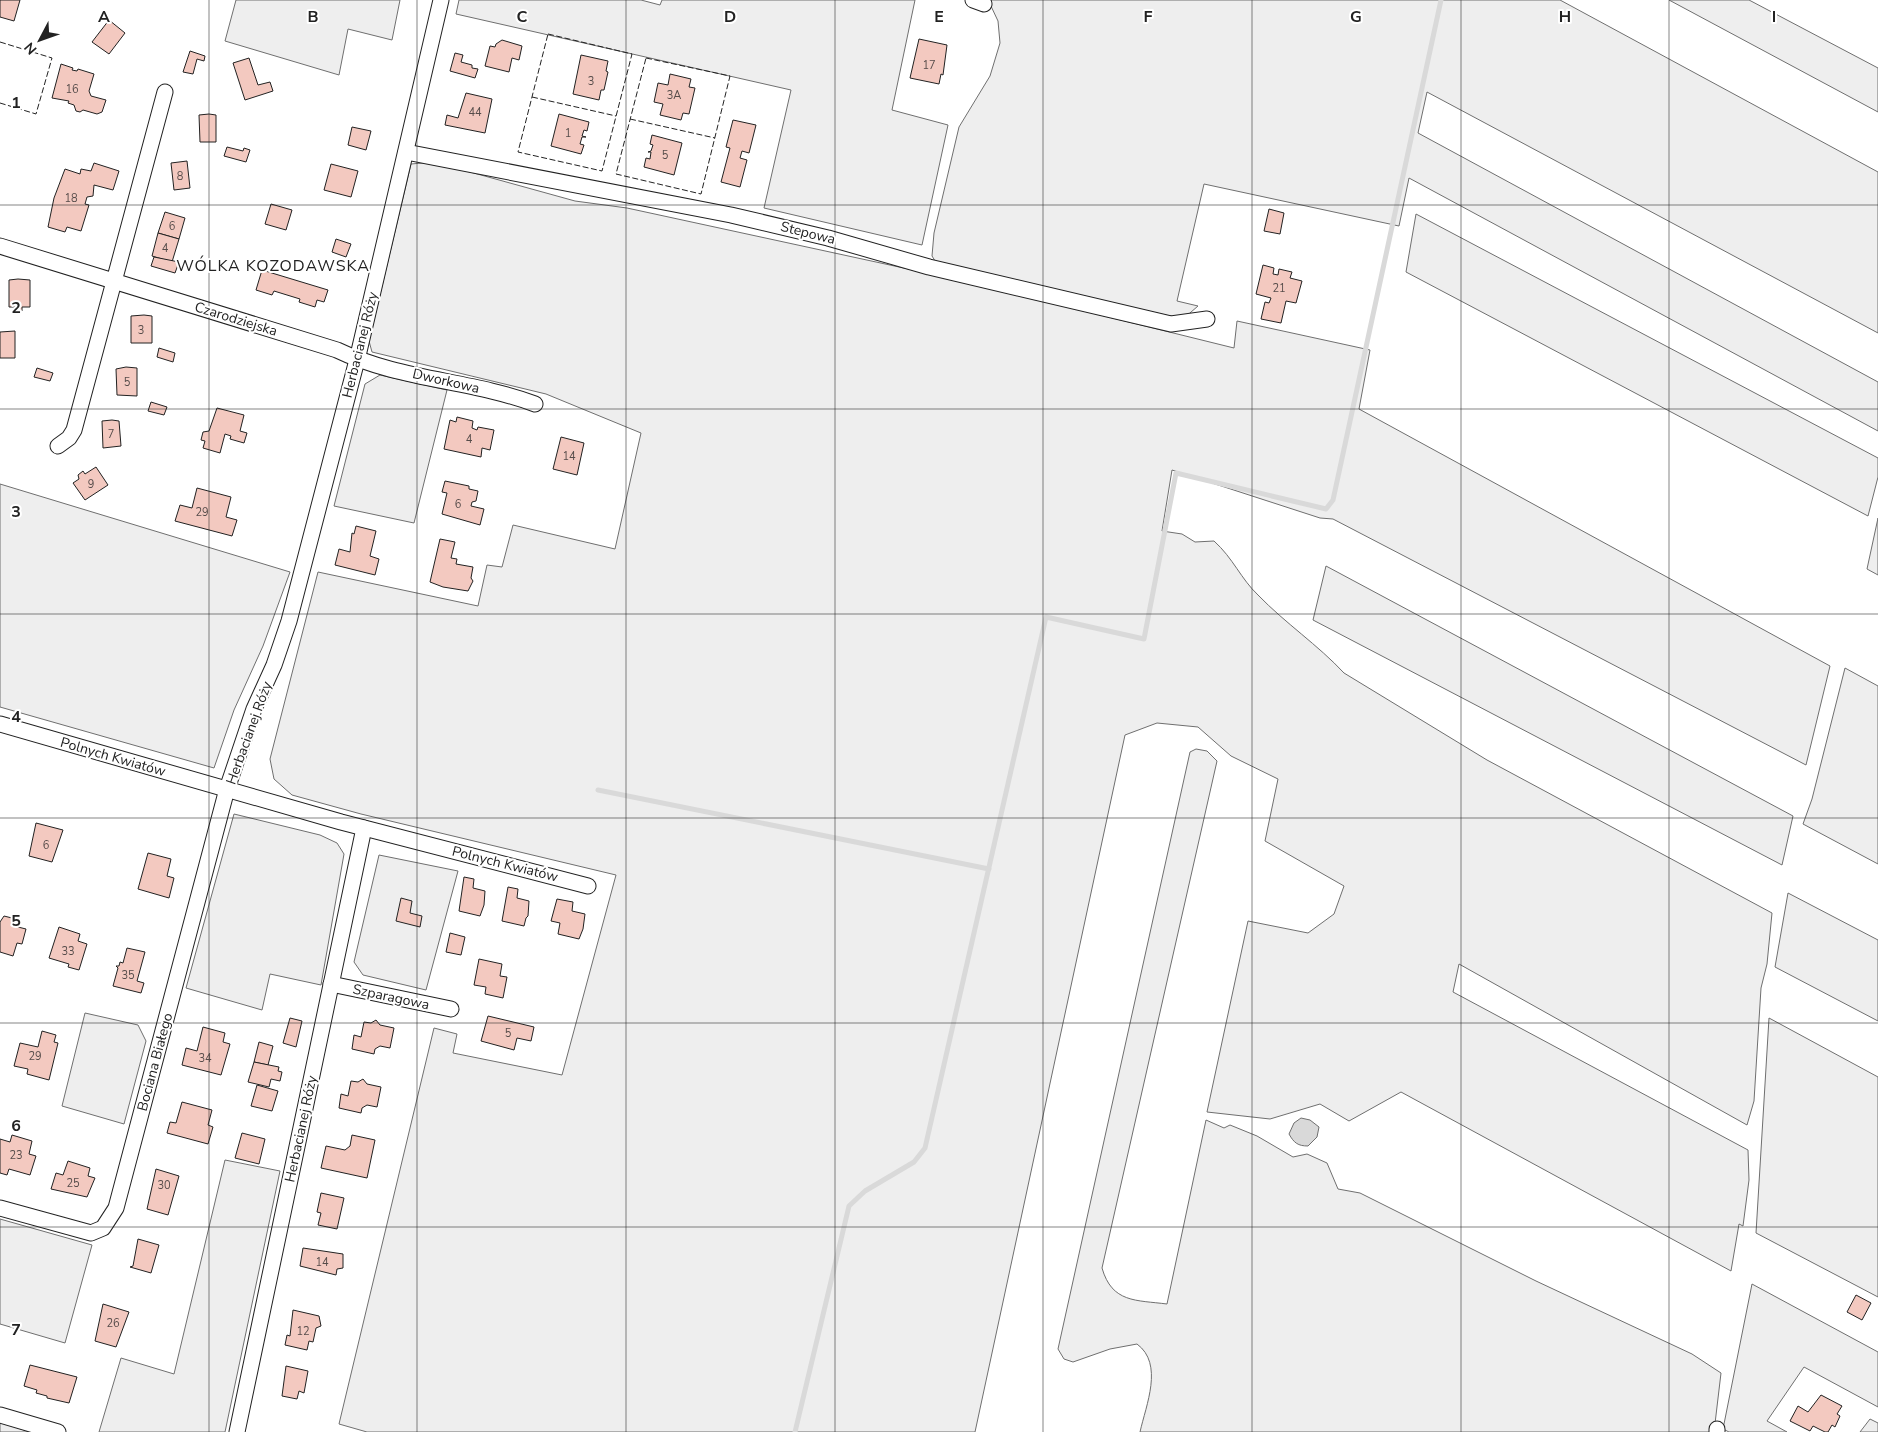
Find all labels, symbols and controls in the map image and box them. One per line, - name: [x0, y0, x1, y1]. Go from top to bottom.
- text: A: [98, 6, 110, 28]
- text: B: [307, 6, 319, 28]
- text: C: [517, 6, 528, 28]
- text: D: [724, 6, 736, 28]
- text: E: [934, 6, 944, 28]
- text: F: [1144, 6, 1153, 28]
- text: G: [1350, 6, 1362, 28]
- text: H: [1559, 6, 1571, 28]
- text: I: [1772, 6, 1776, 28]
- north arrow: [15, 15, 65, 65]
- text: N: [20, 38, 41, 58]
- house number: 17: [922, 58, 936, 73]
- house number: 3: [588, 74, 594, 89]
- house number: 16: [65, 82, 79, 97]
- house number: 3A: [667, 88, 681, 103]
- text: 1: [11, 92, 21, 114]
- house number: 44: [468, 105, 482, 120]
- house number: 1: [565, 126, 571, 141]
- house number: 5: [662, 148, 669, 163]
- house number: 8: [177, 169, 184, 184]
- house number: 18: [64, 191, 78, 206]
- street label: Stepowa: [779, 217, 837, 249]
- house number: 6: [169, 219, 176, 234]
- house number: 4: [162, 241, 169, 256]
- district label: WÓLKA KOZODAWSKA: [176, 255, 370, 277]
- house number: 21: [1272, 281, 1286, 296]
- street label: Herbacianej Róży: [338, 289, 383, 400]
- text: 2: [11, 297, 21, 319]
- street label: Czarodziejska: [192, 297, 280, 341]
- house number: 3: [138, 323, 144, 338]
- street label: Dworkowa: [411, 364, 481, 398]
- house number: 5: [124, 375, 131, 390]
- house number: 7: [108, 427, 114, 442]
- house number: 4: [466, 432, 473, 447]
- house number: 14: [562, 449, 576, 464]
- house number: 9: [88, 477, 94, 492]
- house number: 6: [455, 497, 462, 512]
- text: 3: [11, 501, 21, 523]
- house number: 29: [195, 505, 209, 520]
- street label: Herbacianej Róży: [221, 678, 277, 787]
- text: 4: [11, 706, 21, 728]
- street label: Polnych Kwiatów: [58, 733, 168, 781]
- house number: 6: [43, 838, 50, 853]
- street label: Polnych Kwiatów: [450, 842, 560, 886]
- text: 5: [11, 910, 21, 932]
- house number: 33: [61, 944, 75, 959]
- house number: 35: [121, 968, 135, 983]
- street label: Szparagowa: [351, 980, 431, 1014]
- street label: Bociana Białego: [133, 1011, 177, 1113]
- house number: 5: [505, 1026, 512, 1041]
- house number: 29: [28, 1049, 42, 1064]
- house number: 34: [198, 1051, 212, 1066]
- street label: Herbacianej Róży: [280, 1073, 322, 1184]
- text: 6: [11, 1115, 21, 1137]
- house number: 23: [9, 1148, 23, 1163]
- house number: 25: [66, 1176, 80, 1191]
- house number: 30: [157, 1178, 171, 1193]
- house number: 14: [315, 1255, 329, 1270]
- house number: 26: [106, 1316, 120, 1331]
- text: 7: [11, 1319, 21, 1341]
- house number: 12: [296, 1324, 310, 1339]

